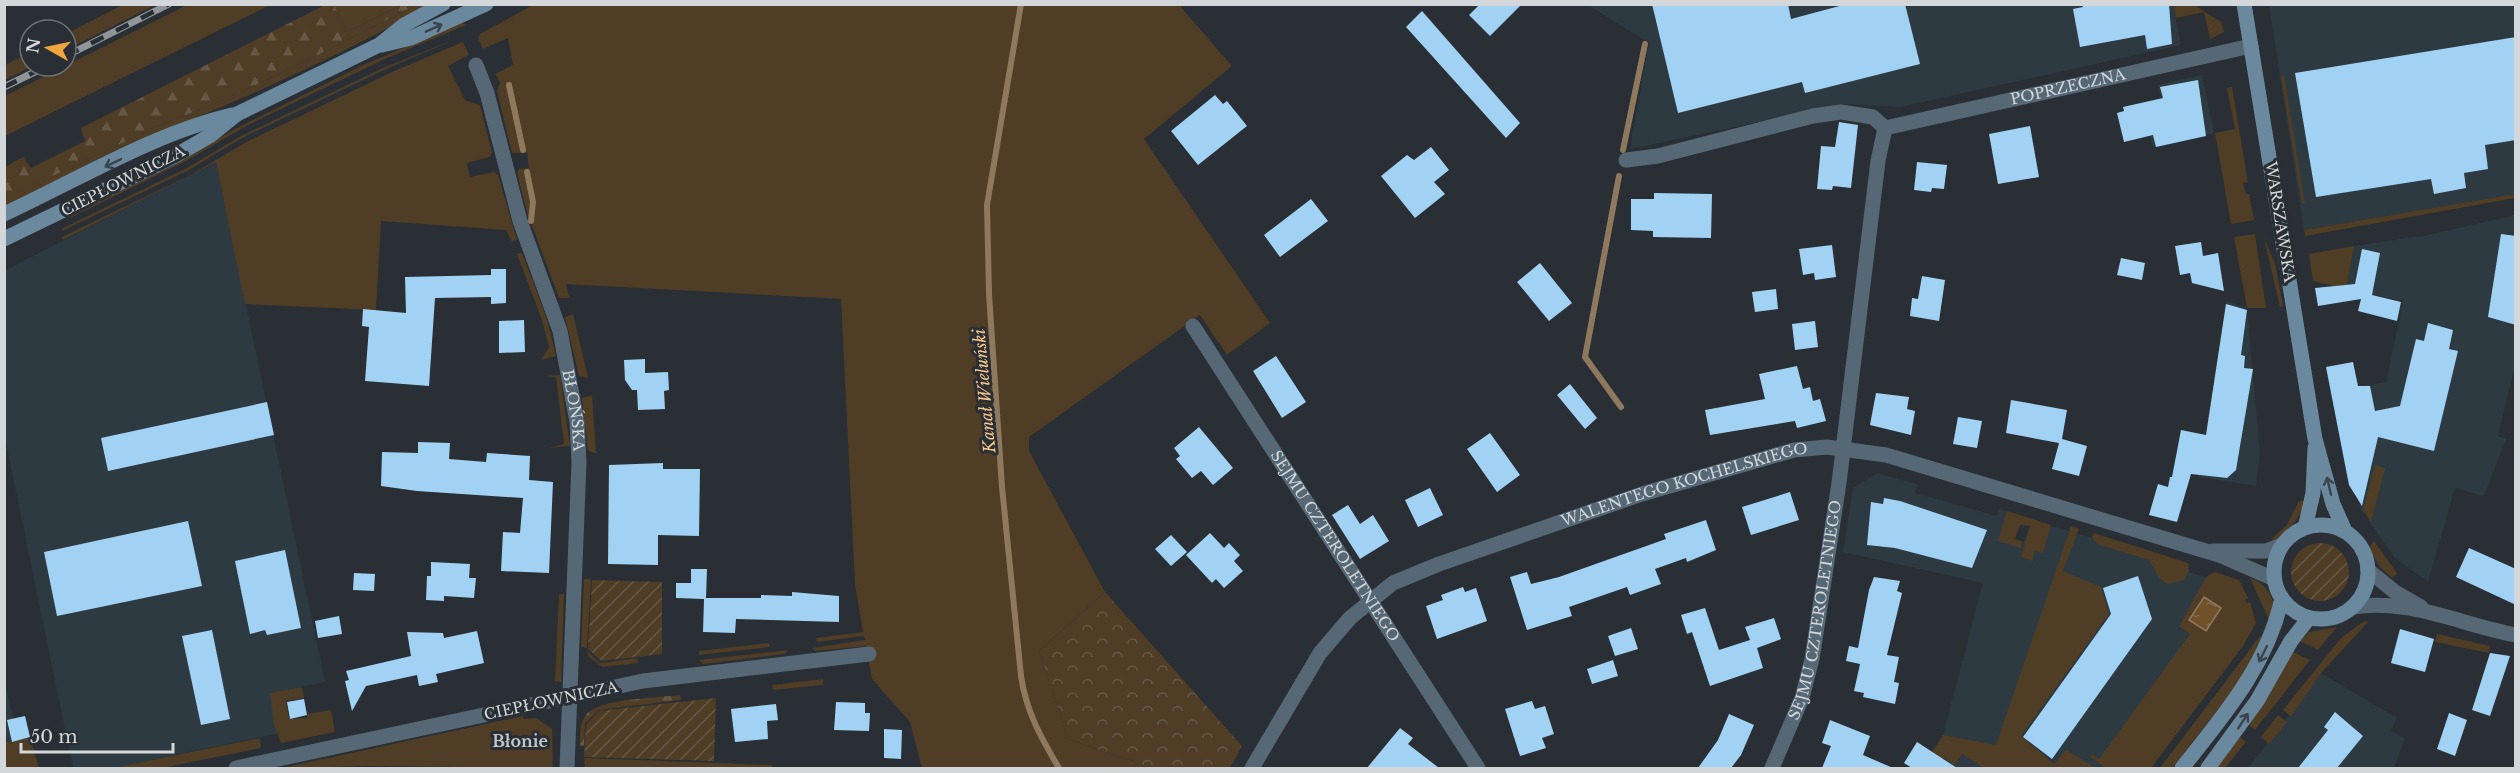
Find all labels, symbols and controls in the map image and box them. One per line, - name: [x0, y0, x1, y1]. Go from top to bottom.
- north arrow: [18, 18, 78, 78]
- one-way arrow: [424, 22, 442, 33]
- text: N: [22, 37, 44, 55]
- street label: POPRZECZNA: [2008, 64, 2128, 109]
- street label: CIEPŁOWNICZA: [58, 141, 188, 220]
- one-way arrow: [105, 157, 123, 169]
- street label: WARSZAWSKA: [2261, 159, 2299, 284]
- water label: Kanał Wieluński: [969, 328, 999, 455]
- street label: BŁOŃSKA: [558, 368, 588, 452]
- street label: WALENTEGO KOCHELSKIEGO: [1557, 439, 1808, 531]
- street label: SEJMU CZTEROLETNIEGO: [1267, 447, 1404, 645]
- one-way arrow: [2322, 477, 2334, 496]
- street label: SEJMU CZTEROLETNIEGO: [1784, 499, 1845, 723]
- one-way arrow: [2257, 644, 2269, 662]
- street label: CIEPŁOWNICZA: [482, 677, 620, 724]
- one-way arrow: [2237, 714, 2249, 730]
- scale bar: [21, 716, 172, 754]
- text: 50 m: [30, 726, 78, 748]
- district label: Błonie: [492, 731, 548, 751]

